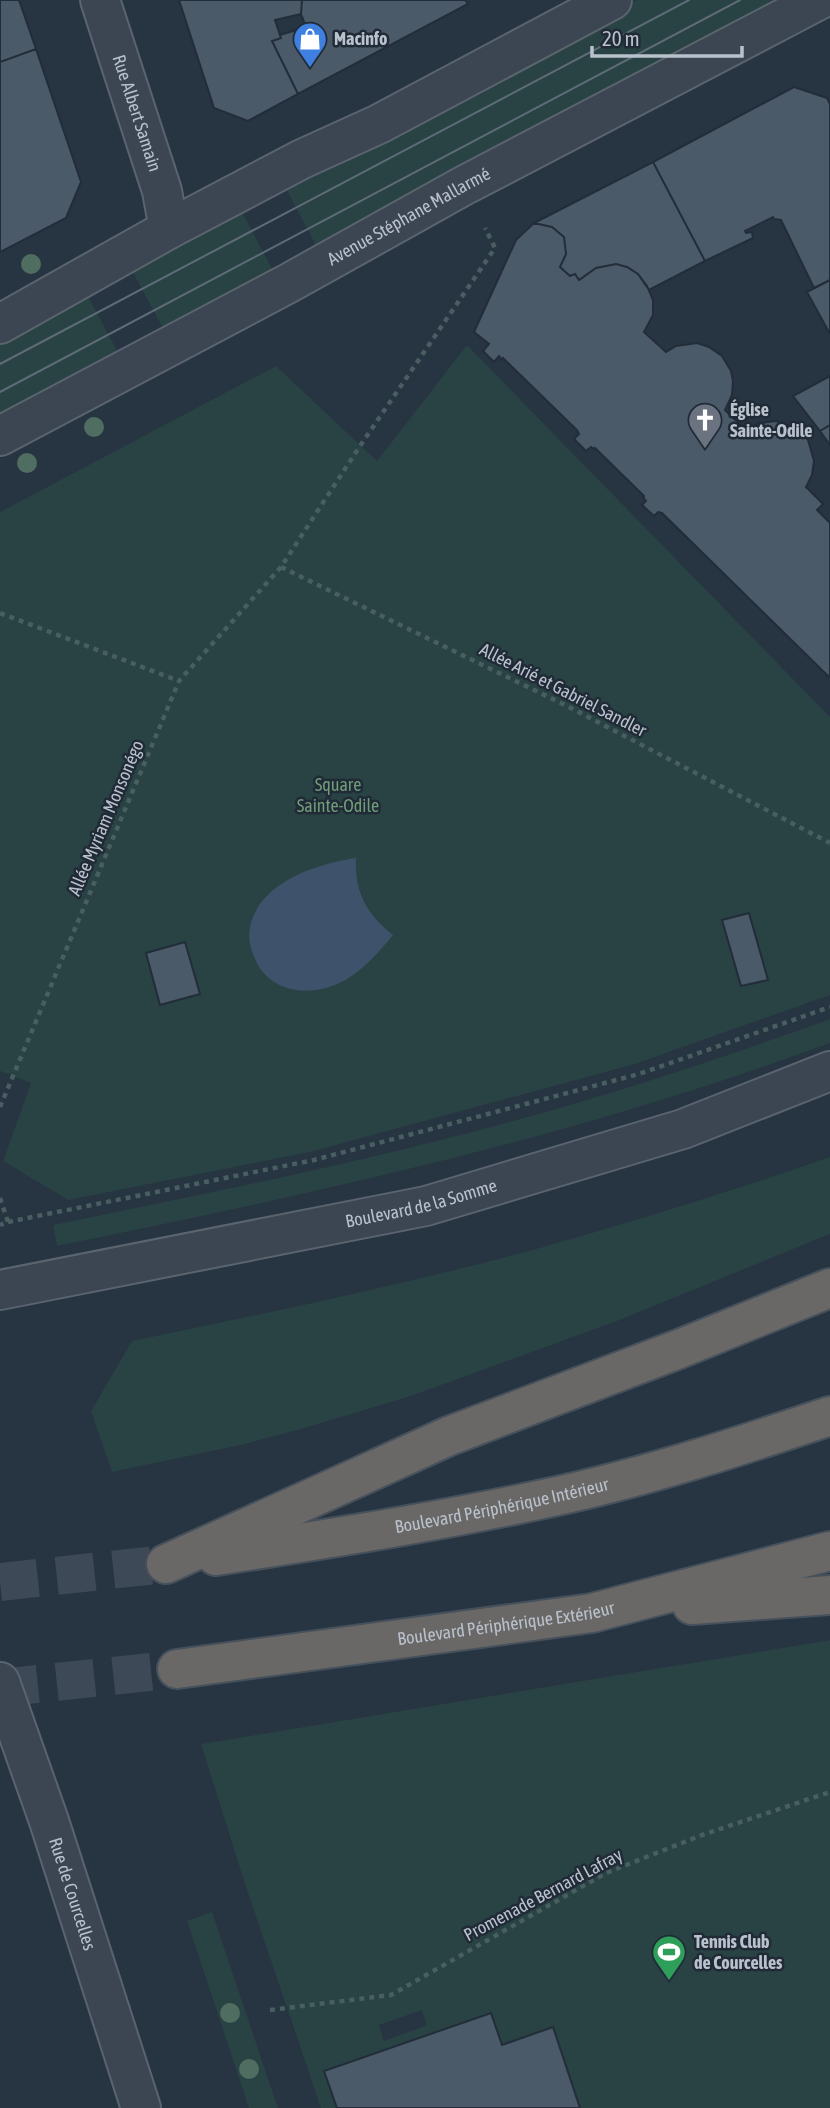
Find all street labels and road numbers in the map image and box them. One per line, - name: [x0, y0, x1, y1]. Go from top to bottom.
- street label: Rue Albert Samain: [108, 52, 166, 174]
- street label: Avenue Stéphane Mallarmé: [323, 163, 494, 270]
- street label: Allée Arié et Gabriel Sandler: [476, 638, 651, 741]
- street label: Allée Myriam Monsonégo: [63, 737, 148, 899]
- street label: Boulevard de la Somme: [344, 1174, 499, 1232]
- street label: Boulevard Périphérique Intérieur: [393, 1473, 611, 1537]
- street label: Boulevard Périphérique Extérieur: [396, 1596, 617, 1649]
- street label: Rue de Courcelles: [45, 1835, 101, 1953]
- street label: Promenade Bernard Lafray: [460, 1844, 626, 1945]

